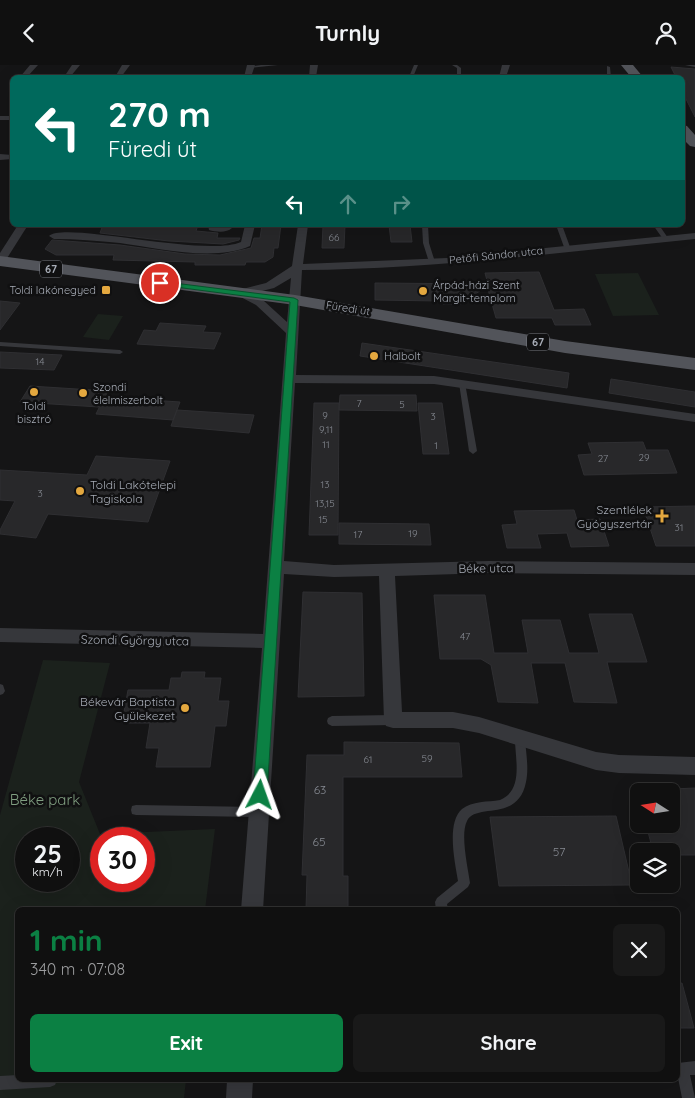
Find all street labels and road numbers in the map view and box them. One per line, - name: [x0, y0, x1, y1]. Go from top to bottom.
- street label: Petőfi Sándor utca: [448, 243, 544, 267]
- road number: 67: [40, 260, 62, 277]
- street label: Füredi út: [325, 298, 371, 318]
- road number: 67: [527, 333, 549, 351]
- street label: Béke utca: [458, 560, 514, 576]
- street label: Szondi György utca: [81, 632, 189, 648]

